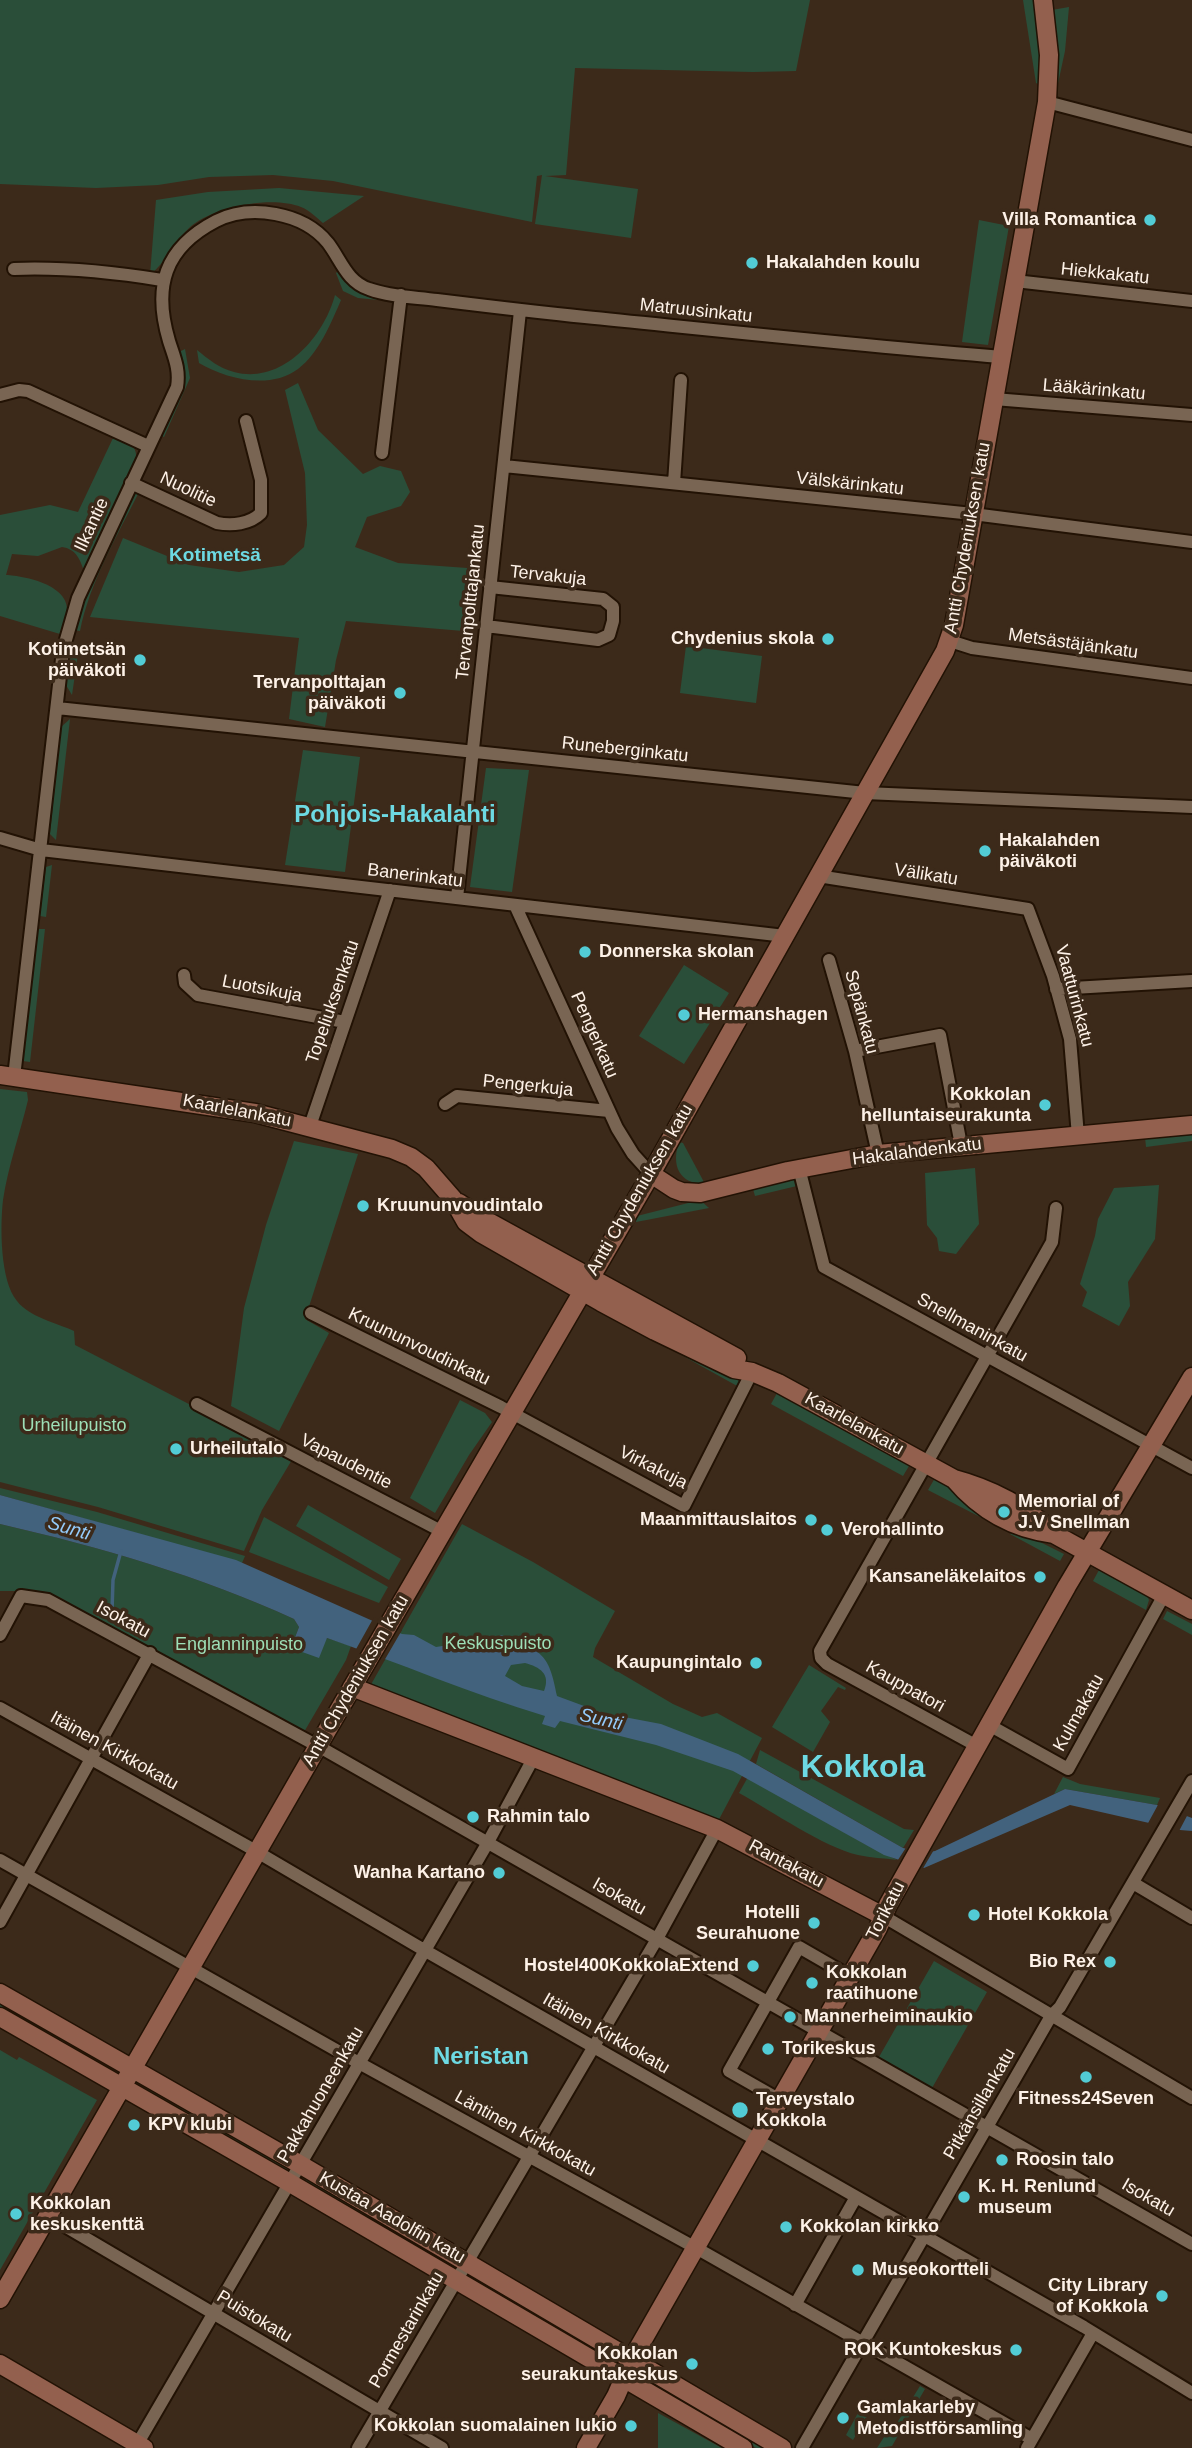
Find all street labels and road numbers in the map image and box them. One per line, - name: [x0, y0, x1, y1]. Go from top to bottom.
- street label: Hiekkakatu: [1060, 259, 1150, 289]
- street label: Matruusinkatu: [639, 294, 753, 328]
- street label: Lääkärinkatu: [1042, 375, 1146, 405]
- street label: Antti Chydeniuksen katu: [941, 441, 995, 635]
- street label: Nuolitie: [156, 468, 220, 512]
- street label: Välskärinkatu: [795, 468, 905, 500]
- street label: Ilkantie: [70, 495, 114, 555]
- street label: Tervanpolttajankatu: [452, 523, 490, 681]
- street label: Tervakuja: [509, 561, 587, 591]
- street label: Metsästäjänkatu: [1007, 624, 1139, 664]
- street label: Runeberginkatu: [561, 733, 689, 767]
- street label: Banerinkatu: [366, 859, 464, 893]
- street label: Välikatu: [893, 859, 959, 891]
- street label: Topeliuksenkatu: [302, 937, 364, 1067]
- street label: Vaatturinkatu: [1050, 943, 1098, 1049]
- street label: Sepänkatu: [839, 968, 883, 1056]
- street label: Luotsikuja: [220, 971, 304, 1007]
- street label: Pengerkatu: [565, 989, 623, 1081]
- street label: Pengerkuja: [482, 1070, 574, 1102]
- street label: Kaarlelankatu: [181, 1090, 293, 1132]
- street label: Antti Chydeniuksen katu: [582, 1101, 698, 1279]
- street label: Hakalahdenkatu: [851, 1133, 983, 1171]
- street label: Snellmaninkatu: [913, 1289, 1031, 1367]
- street label: Kruununvoudinkatu: [345, 1303, 493, 1391]
- street label: Kaarlelankatu: [801, 1388, 907, 1460]
- street label: Vapaudentie: [297, 1430, 395, 1494]
- street label: Virkakuja: [615, 1442, 691, 1494]
- street label: Antti Chydeniuksen katu: [298, 1592, 414, 1770]
- street label: Isokatu: [92, 1597, 154, 1643]
- street label: Kauppatori: [862, 1656, 948, 1718]
- street label: Kulmakatu: [1049, 1671, 1109, 1755]
- street label: Itäinen Kirkkokatu: [46, 1707, 182, 1795]
- street label: Rantakatu: [745, 1835, 827, 1893]
- street label: Isokatu: [588, 1873, 650, 1921]
- street label: Torikatu: [862, 1878, 910, 1944]
- street label: Itäinen Kirkkokatu: [539, 1989, 673, 2079]
- street label: Pakkahuoneenkatu: [273, 2023, 369, 2167]
- street label: Pitkänsillankatu: [939, 2044, 1021, 2164]
- street label: Läntinen Kirkkokatu: [451, 2086, 599, 2182]
- street label: Kustaa Aadolfin katu: [315, 2167, 469, 2269]
- street label: Isokatu: [1117, 2174, 1179, 2222]
- street label: Pormestarinkatu: [365, 2268, 449, 2392]
- street label: Puistokatu: [212, 2286, 296, 2348]

